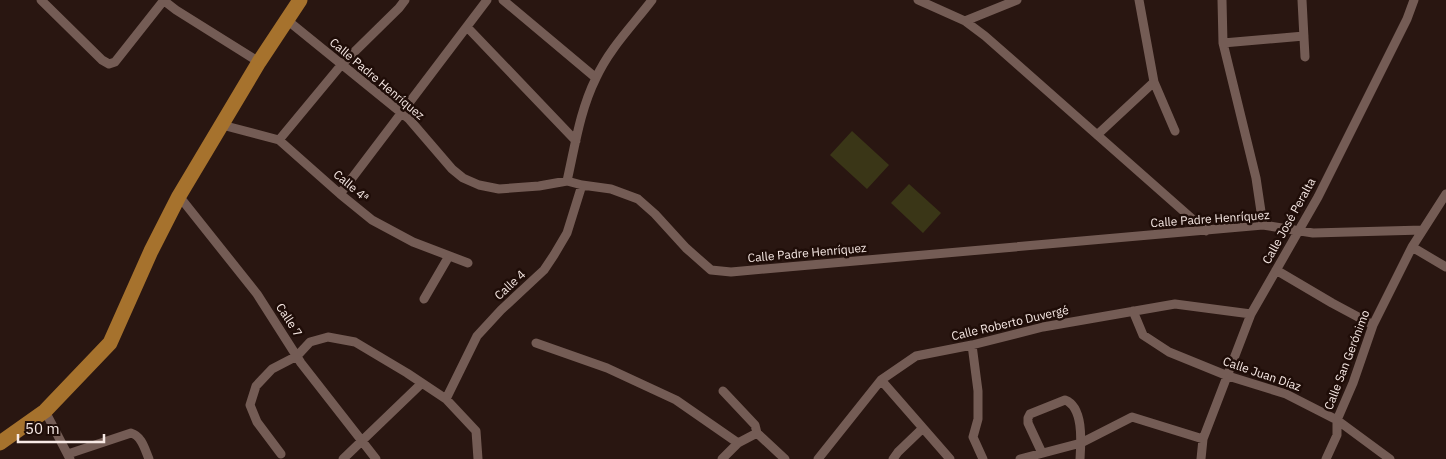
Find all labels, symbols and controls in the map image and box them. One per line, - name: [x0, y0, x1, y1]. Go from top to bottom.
- street label: Calle Padre Henríquez: [327, 35, 428, 123]
- street label: Calle 4ª: [331, 166, 372, 205]
- street label: Calle José Peralta: [1259, 175, 1319, 266]
- street label: Calle Padre Henríquez: [1150, 207, 1270, 230]
- street label: Calle Padre Henríquez: [747, 240, 867, 265]
- street label: Calle 4: [491, 267, 528, 303]
- street label: Calle 7: [273, 300, 306, 339]
- street label: Calle Roberto Duvergé: [950, 302, 1070, 343]
- street label: Calle San Gerónimo: [1321, 307, 1373, 412]
- street label: Calle Juan Díaz: [1221, 353, 1304, 394]
- scale bar: [18, 412, 104, 444]
- text: 50 m: [25, 419, 60, 438]

